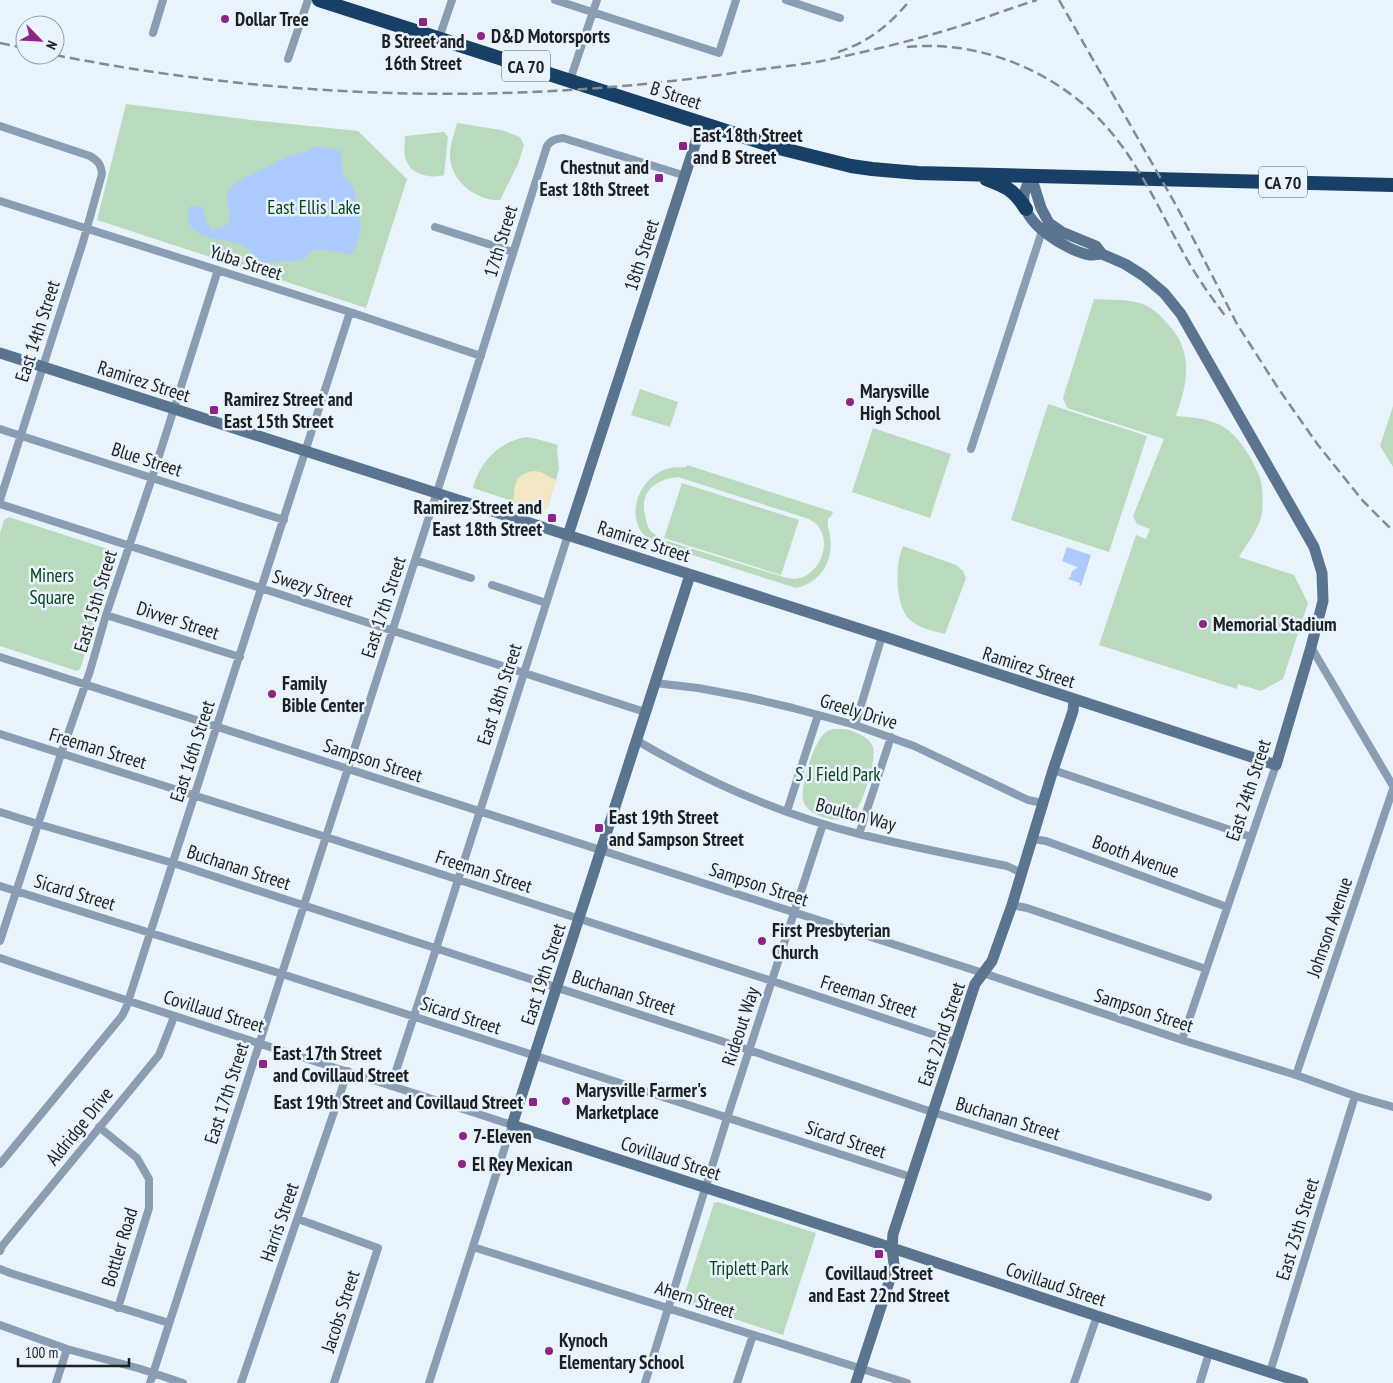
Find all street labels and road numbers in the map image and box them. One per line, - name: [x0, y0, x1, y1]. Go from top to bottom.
- road number: CA 70: [502, 50, 550, 82]
- street label: B Street: [647, 76, 705, 115]
- road number: CA 70: [1259, 166, 1307, 198]
- street label: 17th Street: [478, 201, 523, 280]
- street label: 18th Street: [618, 215, 664, 294]
- street label: Yuba Street: [207, 239, 286, 285]
- street label: East 14th Street: [9, 276, 65, 385]
- street label: Ramirez Street: [95, 355, 194, 407]
- street label: Blue Street: [109, 436, 186, 482]
- street label: Ramirez Street: [595, 515, 694, 567]
- street label: East 15th Street: [68, 546, 122, 655]
- street label: East 17th Street: [355, 552, 411, 661]
- street label: Swezy Street: [270, 564, 357, 613]
- street label: Divver Street: [134, 595, 223, 645]
- street label: East 18th Street: [471, 639, 527, 748]
- street label: Ramirez Street: [980, 641, 1079, 693]
- street label: Greely Drive: [817, 688, 901, 734]
- street label: East 16th Street: [164, 696, 220, 805]
- street label: Freeman Street: [47, 722, 150, 774]
- street label: Sampson Street: [320, 733, 426, 788]
- street label: East 24th Street: [1220, 735, 1276, 844]
- street label: Boulton Way: [813, 792, 900, 836]
- street label: Booth Avenue: [1089, 829, 1183, 883]
- street label: Buchanan Street: [184, 839, 295, 895]
- street label: Freeman Street: [433, 844, 536, 898]
- street label: Sampson Street: [706, 857, 812, 912]
- street label: Sicard Street: [32, 868, 119, 916]
- street label: Johnson Avenue: [1300, 874, 1357, 981]
- street label: East 19th Street: [515, 919, 571, 1028]
- street label: Buchanan Street: [569, 964, 680, 1020]
- street label: Freeman Street: [818, 969, 921, 1023]
- street label: East 22nd Street: [912, 978, 970, 1089]
- street label: Rideout Way: [716, 983, 764, 1068]
- street label: Sampson Street: [1091, 983, 1197, 1038]
- street label: Covillaud Street: [161, 984, 268, 1038]
- street label: Sicard Street: [418, 991, 505, 1040]
- street label: East 17th Street: [198, 1038, 254, 1147]
- street label: Aldridge Drive: [40, 1082, 118, 1170]
- street label: Buchanan Street: [953, 1091, 1064, 1145]
- street label: Sicard Street: [803, 1115, 890, 1164]
- street label: Covillaud Street: [618, 1131, 725, 1186]
- street label: East 25th Street: [1270, 1174, 1324, 1283]
- street label: Harris Street: [254, 1179, 304, 1265]
- street label: Bottler Road: [96, 1205, 142, 1289]
- street label: Covillaud Street: [1003, 1257, 1110, 1312]
- street label: Jacobs Street: [315, 1266, 365, 1356]
- street label: Ahern Street: [652, 1275, 738, 1323]

